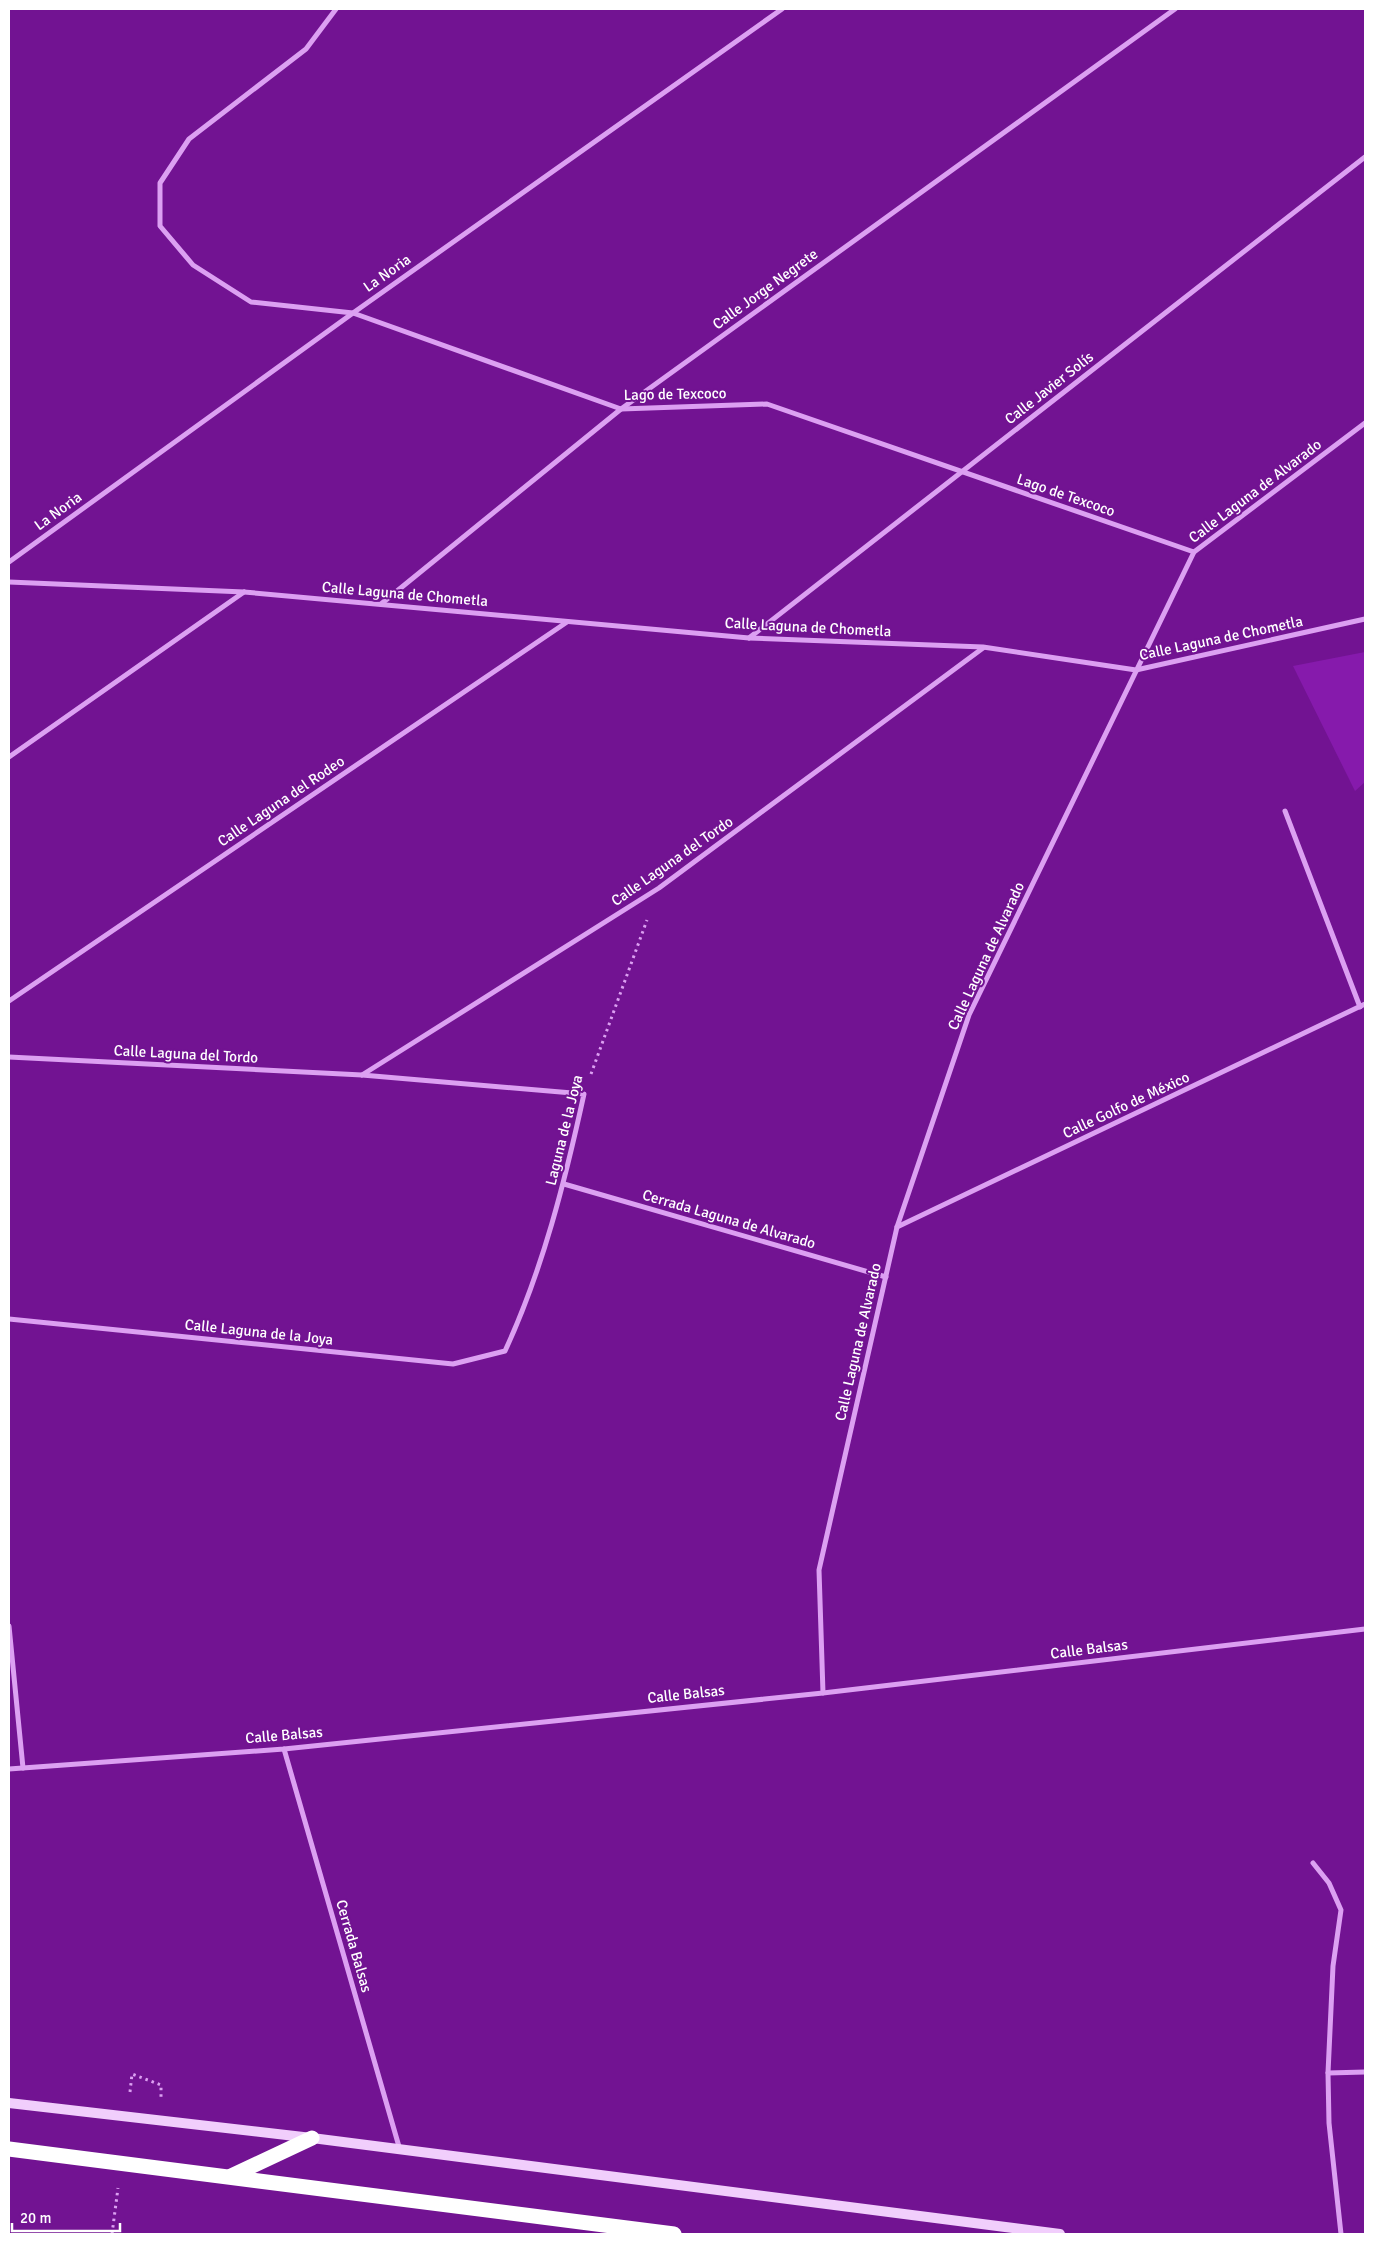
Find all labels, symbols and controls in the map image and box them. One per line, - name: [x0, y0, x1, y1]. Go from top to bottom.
- street label: Calle Jorge Negrete: [709, 245, 821, 333]
- street label: La Noria: [360, 250, 414, 296]
- street label: Calle Javier Solís: [1001, 347, 1097, 428]
- street label: Lago de Texcoco: [623, 384, 727, 404]
- street label: Calle Laguna de Alvarado: [1185, 435, 1325, 547]
- street label: Lago de Texcoco: [1014, 470, 1118, 520]
- street label: La Noria: [31, 488, 85, 534]
- street label: Calle Laguna de Chometla: [321, 578, 489, 610]
- street label: Calle Laguna de Chometla: [1138, 612, 1304, 664]
- street label: Calle Laguna de Chometla: [724, 614, 892, 640]
- street label: Calle Laguna del Rodeo: [214, 752, 348, 850]
- street label: Calle Laguna del Tordo: [608, 812, 737, 910]
- street label: Calle Laguna de Alvarado: [944, 879, 1028, 1033]
- street label: Calle Laguna del Tordo: [113, 1041, 259, 1067]
- street label: Calle Golfo de México: [1060, 1068, 1192, 1142]
- street label: Laguna de la Joya: [542, 1073, 586, 1187]
- street label: Cerrada Laguna de Alvarado: [640, 1186, 818, 1252]
- street label: Calle Laguna de Alvarado: [831, 1261, 885, 1423]
- street label: Calle Laguna de la Joya: [184, 1315, 334, 1349]
- street label: Calle Balsas: [1049, 1635, 1129, 1663]
- street label: Calle Balsas: [646, 1681, 726, 1707]
- street label: Calle Balsas: [245, 1723, 324, 1747]
- street label: Cerrada Balsas: [332, 1898, 376, 1995]
- scale bar: [12, 2200, 120, 2232]
- text: 20 m: [20, 2209, 51, 2227]

